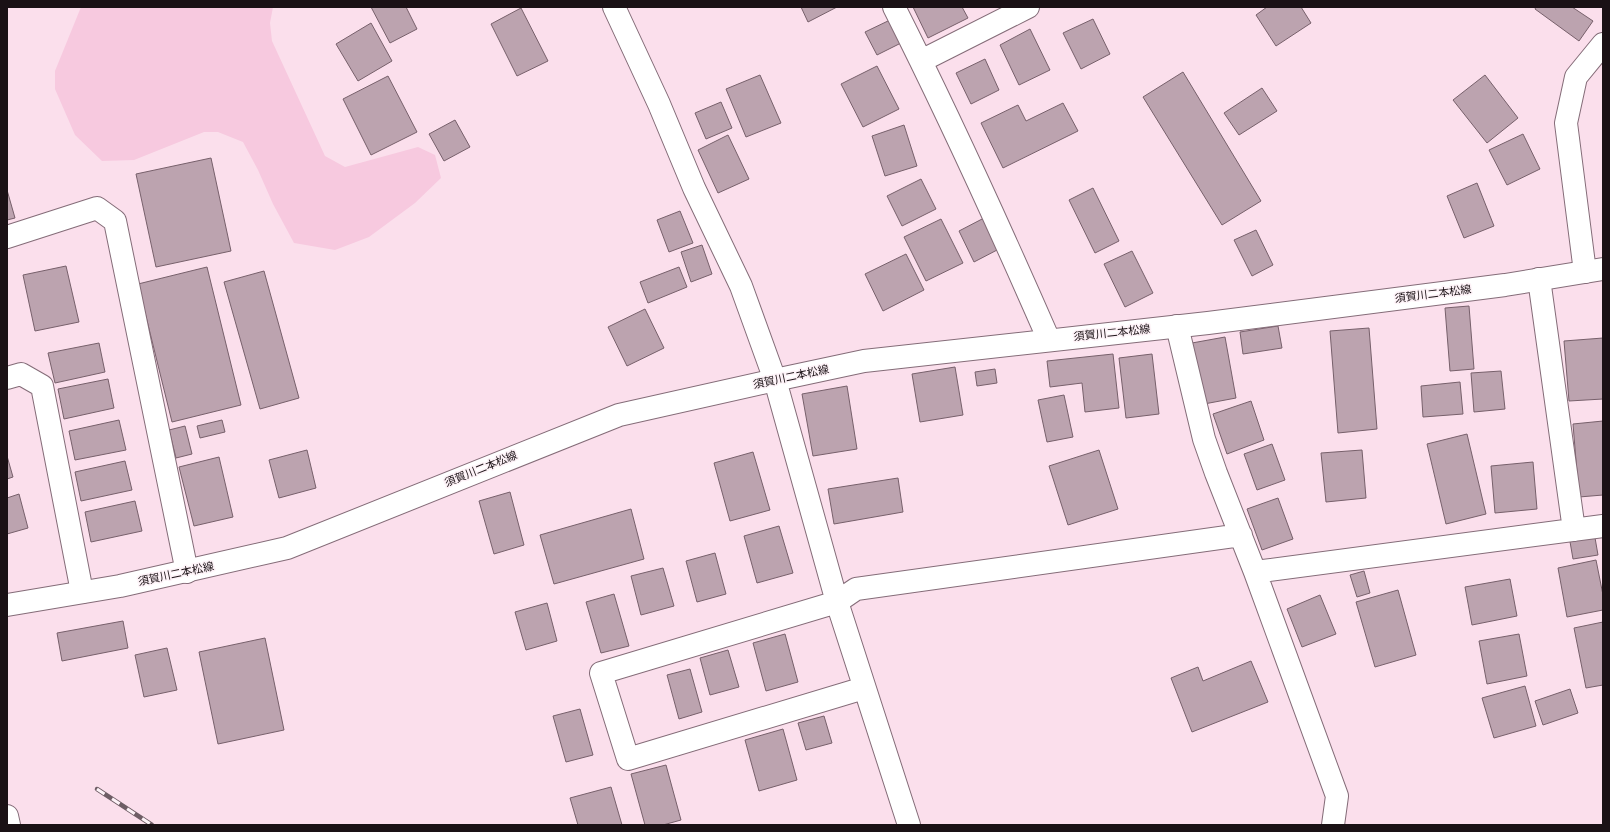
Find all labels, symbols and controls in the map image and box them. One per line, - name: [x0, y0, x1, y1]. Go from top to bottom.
- street label: 須賀川二本松線: [1394, 283, 1472, 305]
- street label: 須賀川二本松線: [1073, 323, 1151, 343]
- street label: 須賀川二本松線: [752, 363, 830, 391]
- street label: 須賀川二本松線: [443, 449, 519, 489]
- street label: 須賀川二本松線: [137, 560, 215, 588]

